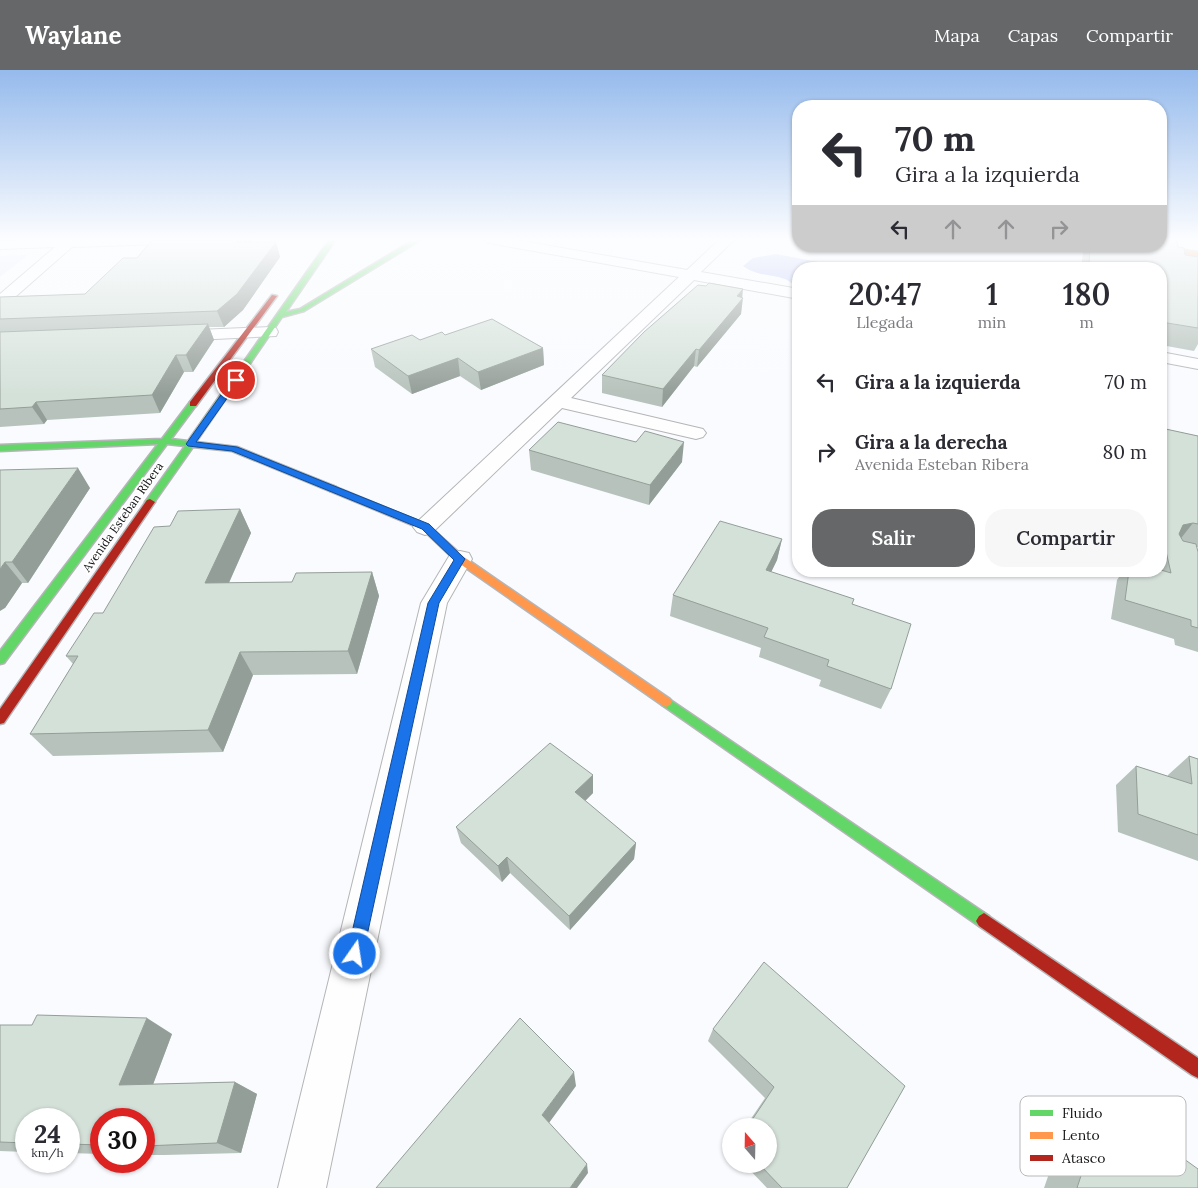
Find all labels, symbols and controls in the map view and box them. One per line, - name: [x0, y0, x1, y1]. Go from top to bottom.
- text: Waylane: [25, 20, 121, 51]
- text: Mapa: [934, 24, 980, 47]
- text: Capas: [1008, 24, 1058, 47]
- text: Compartir: [1086, 24, 1173, 47]
- text: 70 m: [895, 116, 975, 161]
- icon: left: [812, 120, 877, 185]
- text: Gira a la izquierda: [895, 160, 1080, 188]
- icon: left: [886, 215, 914, 243]
- icon: ahead: [939, 215, 967, 243]
- icon: ahead: [992, 215, 1020, 243]
- icon: right: [1045, 215, 1073, 243]
- text: 20:47: [848, 275, 921, 313]
- text: 1: [986, 275, 998, 313]
- text: 180: [1063, 275, 1111, 313]
- text: Llegada: [856, 312, 913, 332]
- text: min: [978, 312, 1006, 332]
- text: m: [1079, 312, 1094, 332]
- pin: [215, 359, 257, 401]
- icon: arrive: [222, 366, 250, 394]
- icon: left: [812, 368, 840, 396]
- text: Gira a la izquierda: [855, 370, 1021, 394]
- text: 70 m: [1104, 370, 1147, 394]
- text: Gira a la derecha: [855, 430, 1008, 454]
- icon: right: [812, 438, 840, 466]
- text: 80 m: [1103, 440, 1147, 464]
- text: Avenida Esteban Ribera: [855, 454, 1029, 474]
- street label: Avenida Esteban Ribera: [78, 459, 166, 575]
- button: Salir: [812, 509, 975, 567]
- button: Compartir: [985, 509, 1147, 567]
- position arrow: [328, 927, 380, 979]
- legend: [1020, 1096, 1186, 1176]
- text: Fluido: [1062, 1104, 1102, 1122]
- speed limit sign: 30: [90, 1108, 155, 1173]
- text: 24: [34, 1118, 61, 1150]
- north arrow: [722, 1118, 778, 1172]
- map controls: [722, 1118, 777, 1173]
- text: Lento: [1062, 1126, 1100, 1144]
- text: km/h: [31, 1145, 64, 1160]
- text: Atasco: [1061, 1149, 1105, 1167]

